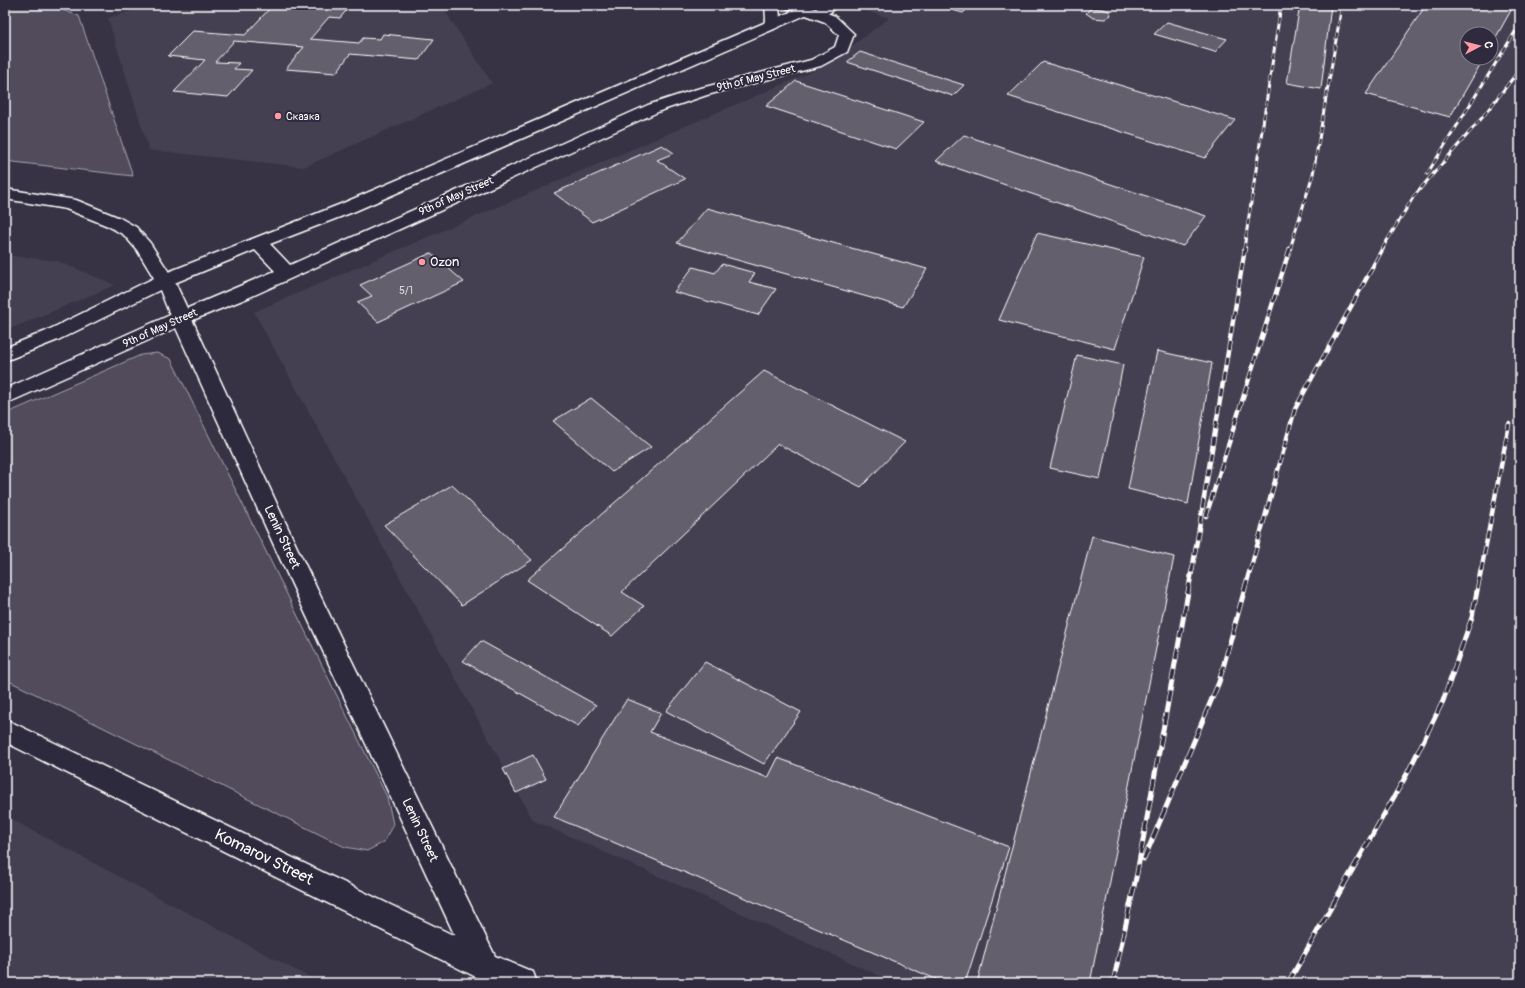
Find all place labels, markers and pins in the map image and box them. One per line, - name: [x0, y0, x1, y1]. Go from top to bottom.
- place label: Сказка: [286, 110, 320, 123]
- marker: Сказка: [273, 111, 283, 121]
- place label: Ozon: [430, 254, 459, 270]
- marker: Ozon: [417, 257, 427, 267]

